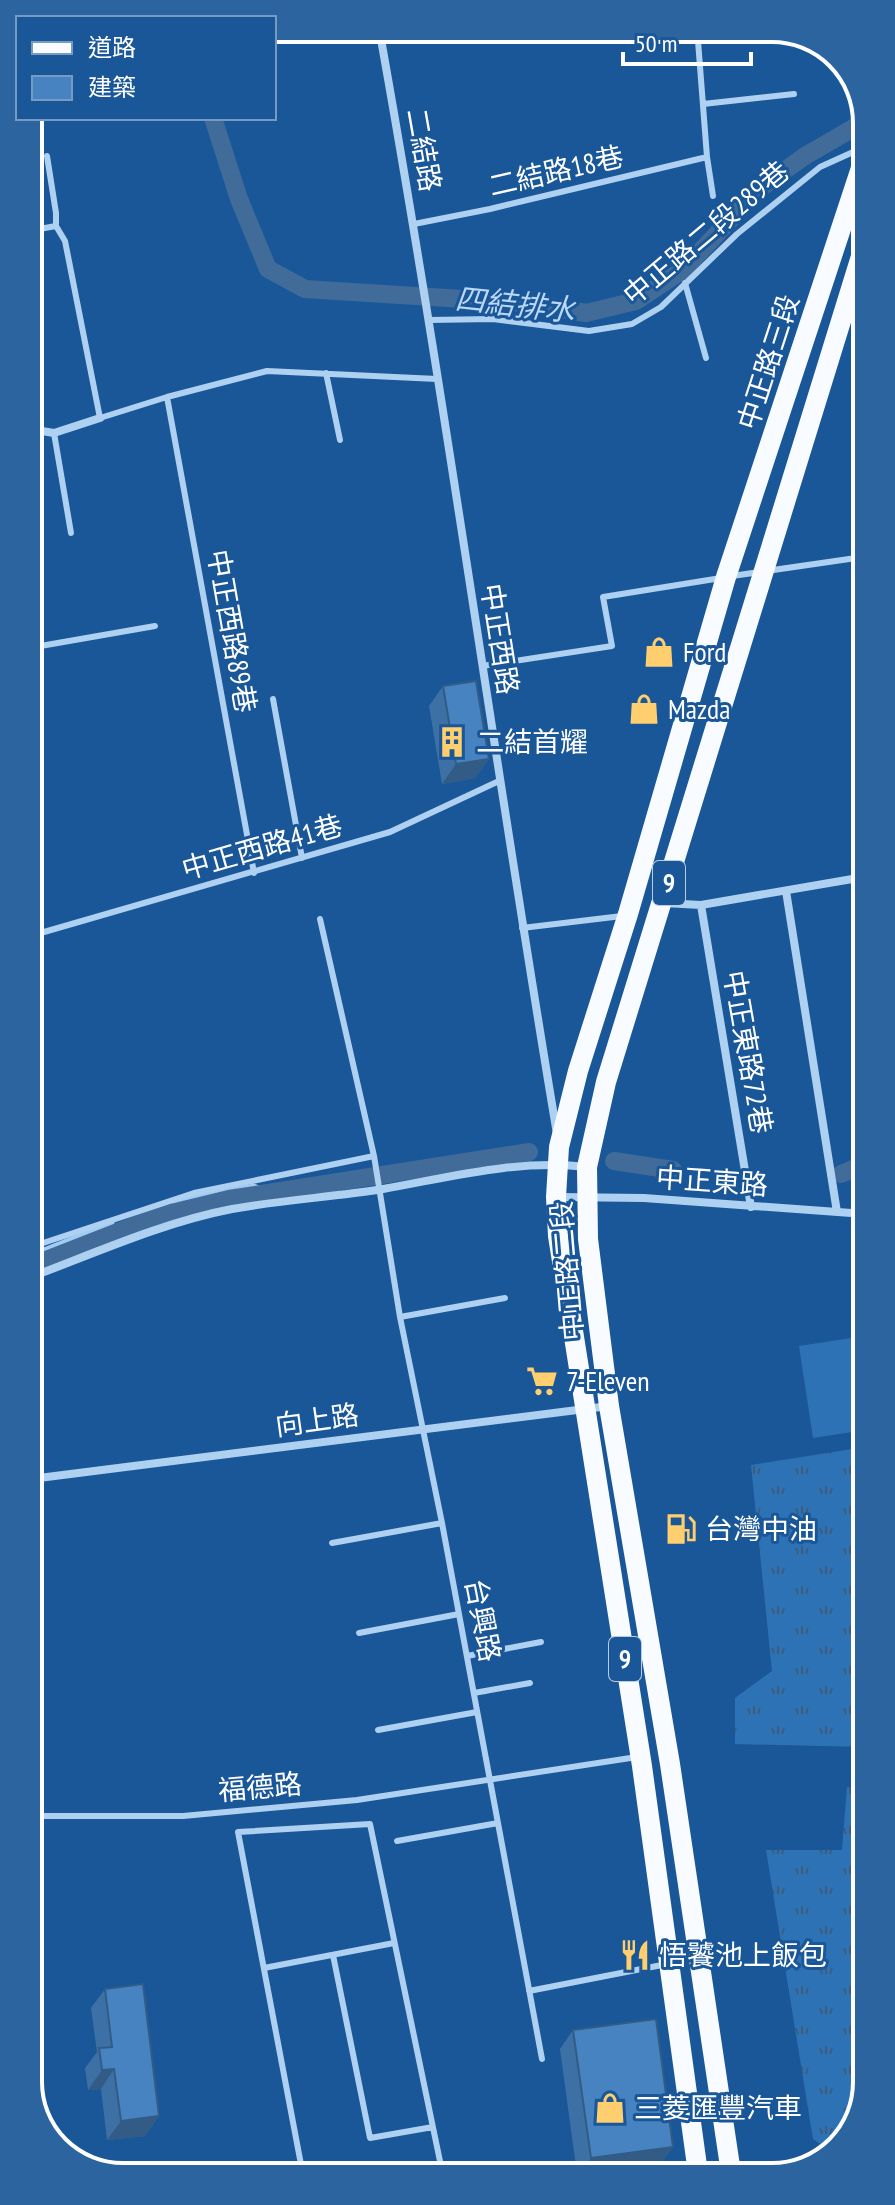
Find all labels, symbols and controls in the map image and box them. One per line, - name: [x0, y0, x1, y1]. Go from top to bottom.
- legend: [16, 16, 276, 120]
- scale bar: [623, 16, 751, 66]
- text: 50 m: [635, 28, 677, 59]
- text: 道路: [88, 32, 136, 63]
- text: 建築: [88, 72, 136, 103]
- street label: 二結路: [399, 105, 450, 194]
- street label: 二結路18巷: [485, 137, 627, 204]
- street label: 中正路二段289巷: [615, 152, 796, 313]
- water label: 四結排水: [453, 278, 579, 329]
- street label: 中正路三段: [728, 290, 807, 434]
- street label: 中正西路89巷: [200, 546, 265, 715]
- street label: 中正西路: [473, 581, 528, 697]
- place label: Ford: [683, 633, 726, 670]
- shop icon: Ford: [642, 635, 676, 669]
- place label: Mazda: [668, 690, 730, 727]
- shop icon: Mazda: [627, 692, 661, 726]
- place label: 二結首耀: [476, 723, 588, 760]
- building icon: 二結首耀: [435, 725, 469, 759]
- street label: 中正西路41巷: [177, 806, 346, 887]
- road number: 9: [653, 861, 685, 905]
- street label: 中正東路72巷: [716, 967, 781, 1136]
- street label: 中正東路: [655, 1158, 769, 1203]
- street label: 中正路二段: [542, 1200, 591, 1342]
- place label: 7-Eleven: [566, 1362, 650, 1399]
- supermarket icon: 7-Eleven: [525, 1364, 559, 1398]
- street label: 向上路: [273, 1395, 361, 1444]
- place label: 台灣中油: [705, 1510, 817, 1547]
- fuel station icon: 台灣中油: [664, 1512, 698, 1546]
- street label: 台興路: [457, 1575, 510, 1665]
- road number: 9: [609, 1637, 641, 1681]
- street label: 福德路: [216, 1764, 303, 1809]
- place label: 悟饕池上飯包: [659, 1936, 827, 1973]
- restaurant icon: 悟饕池上飯包: [618, 1938, 652, 1972]
- place label: 三菱匯豐汽車: [634, 2089, 802, 2126]
- shop icon: 三菱匯豐汽車: [593, 2091, 627, 2125]

